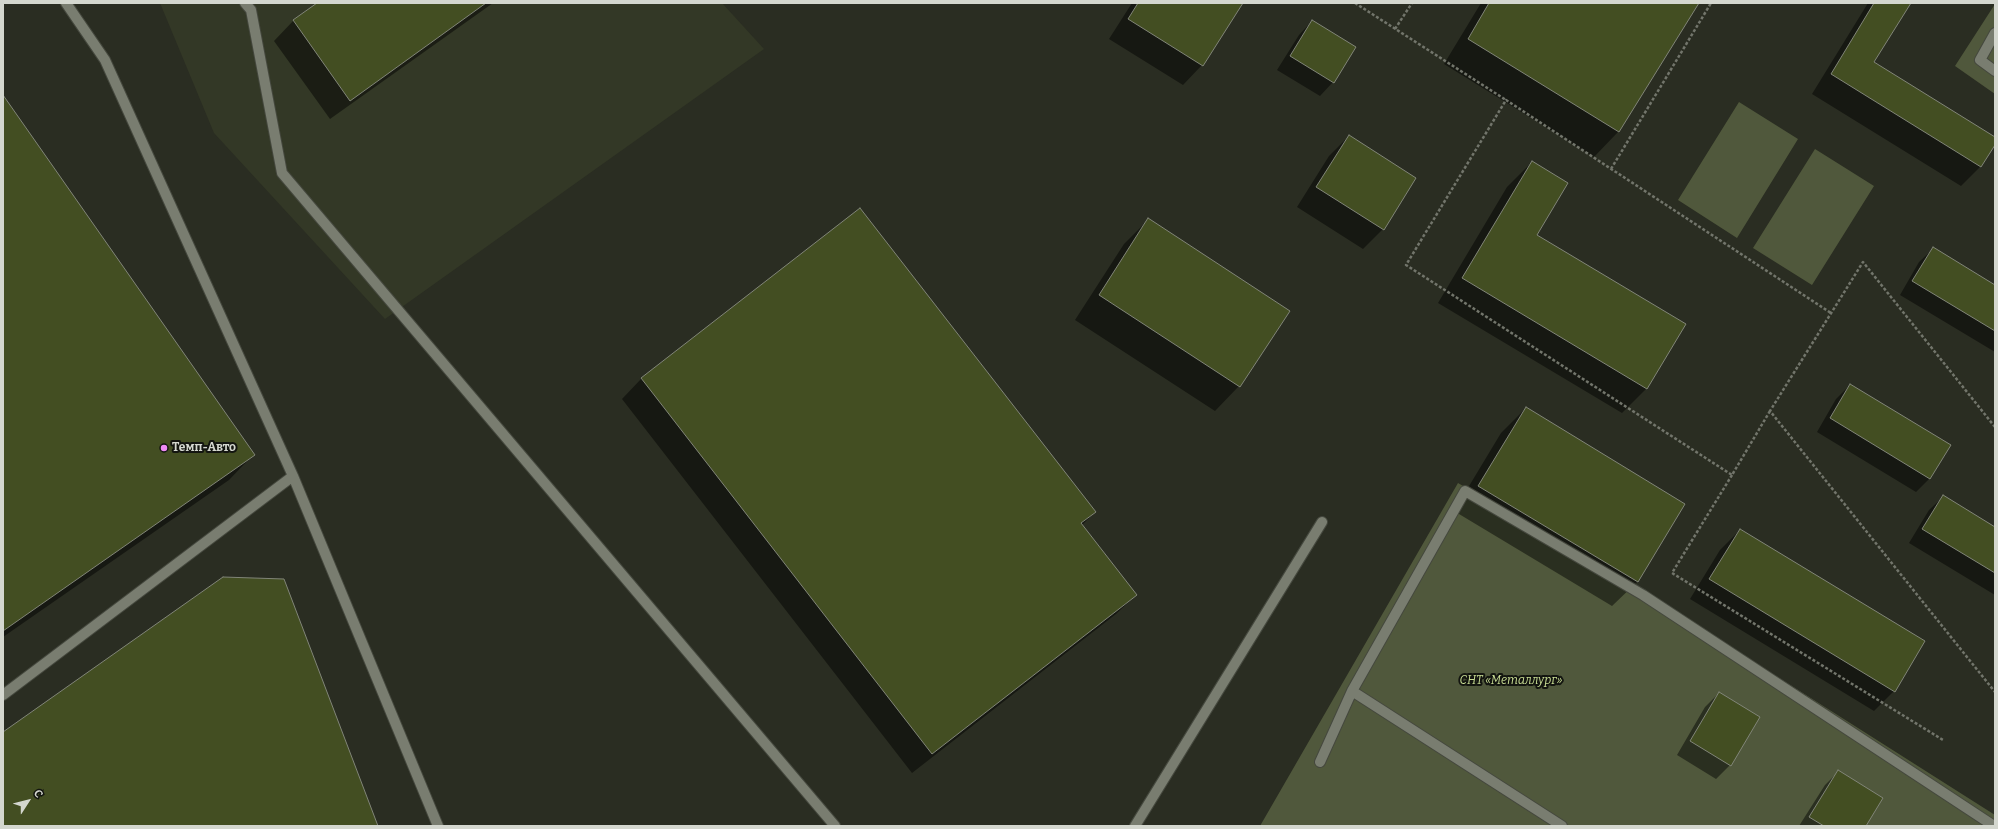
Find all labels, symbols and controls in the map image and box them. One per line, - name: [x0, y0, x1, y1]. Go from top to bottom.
- place label: Темп-Авто: [172, 441, 236, 455]
- marker: Темп-Авто: [159, 443, 169, 453]
- park label: СНТ «Металлург»: [1460, 674, 1562, 688]
- north arrow: [8, 781, 48, 821]
- text: С: [31, 787, 45, 800]

